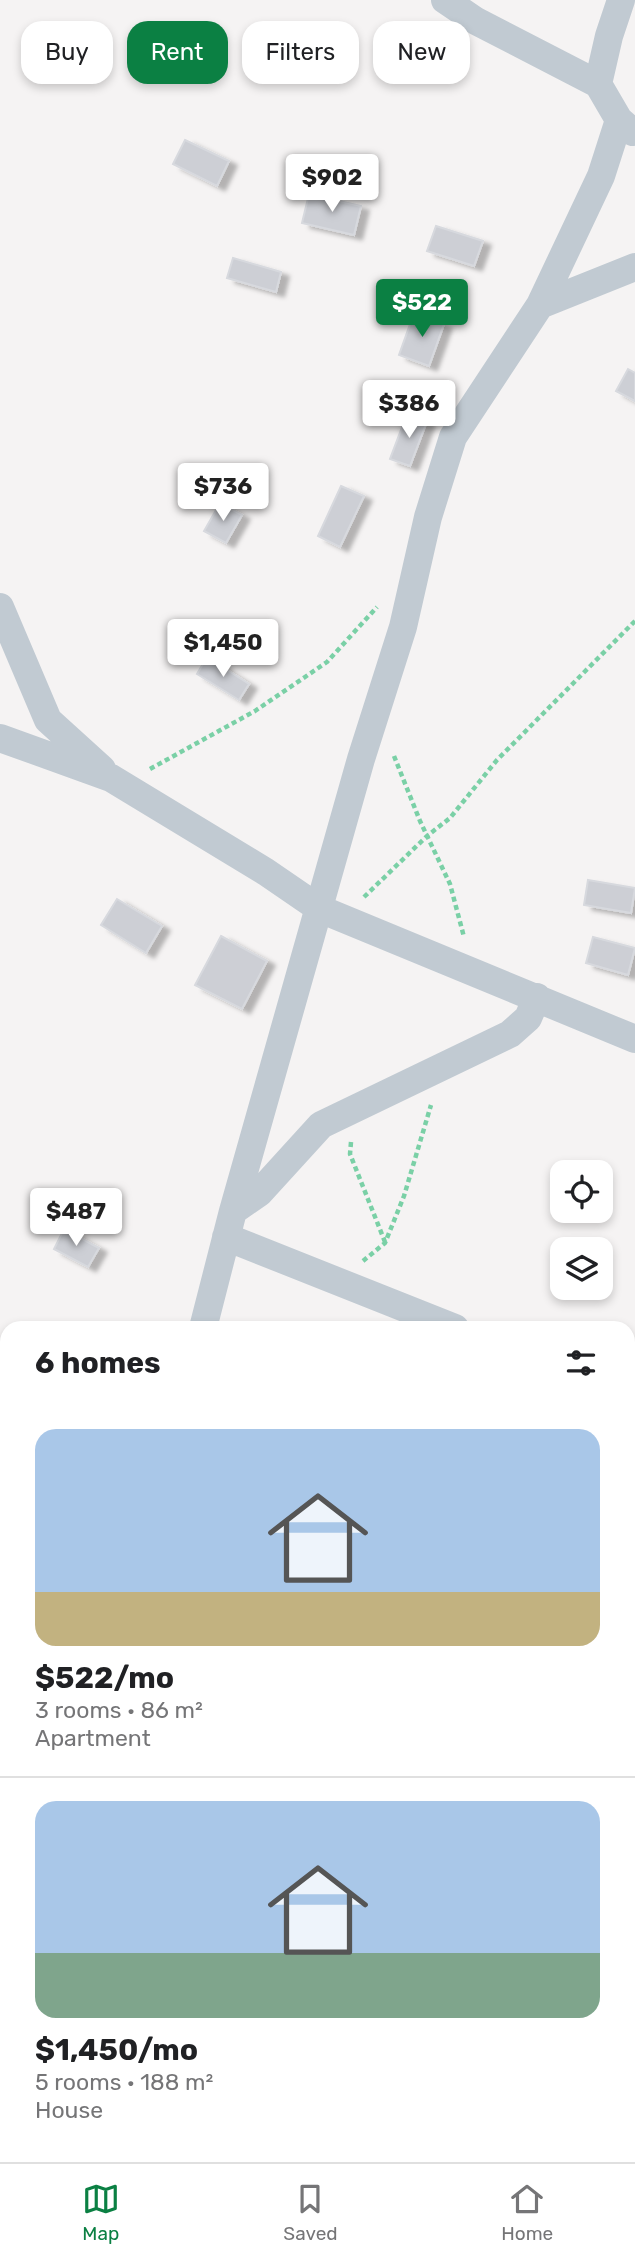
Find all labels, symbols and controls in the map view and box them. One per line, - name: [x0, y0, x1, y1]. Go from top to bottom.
- chip: Buy: [21, 21, 113, 84]
- chip: Rent: [127, 21, 228, 84]
- chip: Filters: [242, 21, 359, 84]
- chip: New: [373, 21, 470, 84]
- pin: $902: [291, 154, 373, 214]
- text: $902: [302, 163, 362, 191]
- pin: $522: [381, 280, 463, 339]
- text: $522: [392, 288, 452, 316]
- pin: $386: [368, 380, 450, 440]
- text: $386: [378, 389, 440, 417]
- pin: $736: [182, 463, 264, 523]
- text: $736: [194, 472, 252, 500]
- pin: $1,450: [166, 620, 280, 679]
- text: $1,450: [183, 628, 263, 656]
- map controls: [550, 1160, 613, 1300]
- button: locate: [550, 1160, 613, 1223]
- pin: $487: [35, 1188, 117, 1248]
- text: $487: [46, 1197, 106, 1225]
- button: layers: [550, 1237, 613, 1300]
- icon: filters: [562, 1344, 600, 1382]
- text: 6 homes: [35, 1345, 161, 1381]
- icon: home: [255, 1475, 381, 1601]
- text: $522/mo: [35, 1660, 174, 1696]
- text: 3 rooms · 86 m²: [35, 1696, 203, 1724]
- text: Apartment: [35, 1724, 151, 1752]
- icon: home: [255, 1847, 381, 1973]
- text: $1,450/mo: [35, 2032, 198, 2068]
- text: 5 rooms · 188 m²: [35, 2068, 213, 2096]
- text: House: [35, 2096, 103, 2124]
- tab: Map: [82, 2180, 120, 2245]
- tab: Saved: [283, 2180, 338, 2245]
- tab: Home: [501, 2180, 553, 2245]

